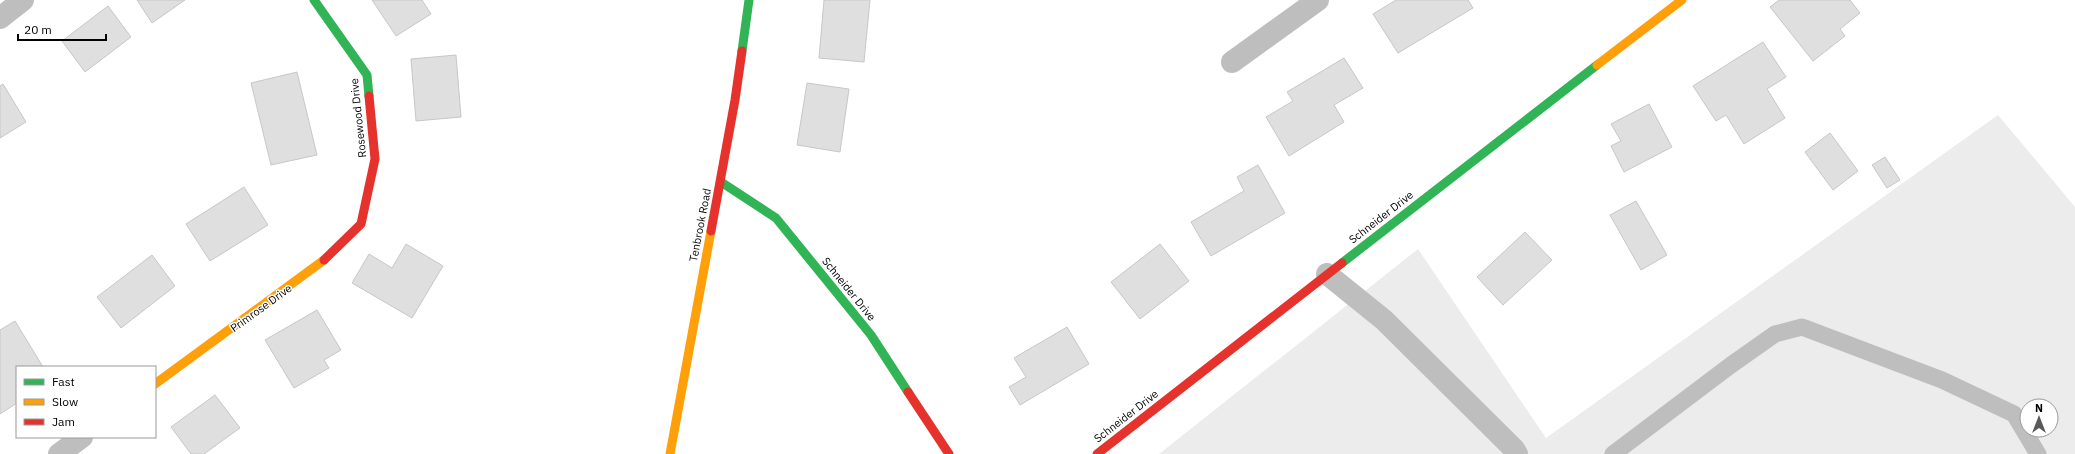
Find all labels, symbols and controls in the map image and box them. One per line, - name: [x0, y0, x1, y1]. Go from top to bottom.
- scale bar: [18, 16, 106, 42]
- text: 20 m: [24, 22, 52, 37]
- street label: Rosewood Drive: [347, 78, 369, 158]
- street label: Tenbrook Road: [686, 187, 714, 263]
- street label: Schneider Drive: [1346, 188, 1416, 246]
- street label: Schneider Drive: [819, 254, 879, 324]
- street label: Primrose Drive: [228, 281, 294, 335]
- legend: [16, 366, 156, 438]
- text: Fast: [52, 374, 75, 389]
- street label: Schneider Drive: [1091, 387, 1161, 445]
- text: Slow: [52, 394, 78, 409]
- north arrow: [2019, 398, 2059, 438]
- text: N: [2035, 401, 2043, 415]
- text: Jam: [52, 414, 75, 429]

